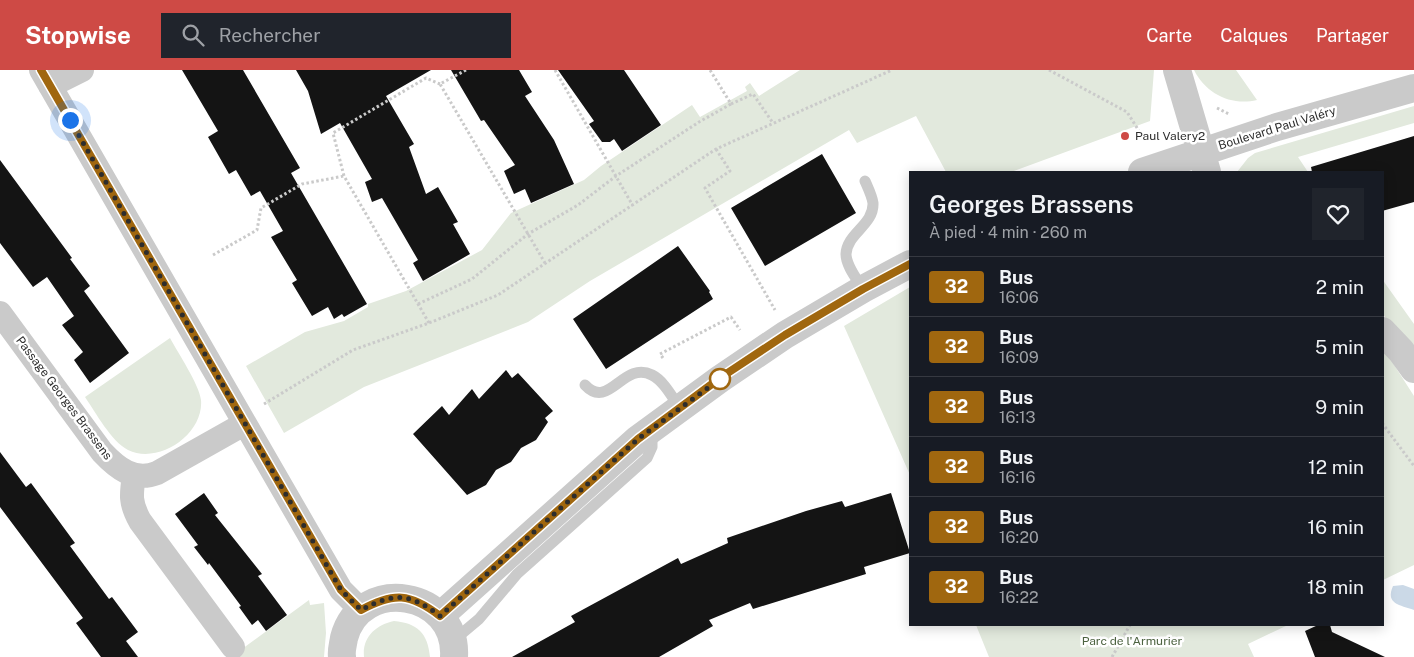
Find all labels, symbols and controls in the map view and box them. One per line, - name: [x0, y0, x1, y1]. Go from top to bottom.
- search box: [161, 13, 511, 58]
- text: Stopwise: [25, 21, 131, 49]
- icon: search: [179, 21, 207, 49]
- text: Rechercher: [219, 24, 321, 46]
- text: Carte: [1146, 25, 1192, 46]
- text: Calques: [1220, 25, 1288, 46]
- text: Partager: [1316, 25, 1389, 46]
- street label: Boulevard Paul Valéry: [1217, 103, 1338, 153]
- your location: [58, 108, 83, 133]
- place label: Paul Valery2: [1135, 129, 1205, 143]
- marker: Paul Valery2: [1119, 130, 1131, 142]
- button: heart: [1312, 188, 1364, 240]
- text: Georges Brassens: [929, 190, 1134, 218]
- text: À pied · 4 min · 260 m: [929, 223, 1087, 242]
- text: Bus: [999, 266, 1033, 288]
- text: 32: [945, 276, 968, 297]
- text: 2 min: [1316, 276, 1364, 298]
- text: 16:06: [999, 288, 1039, 307]
- text: Bus: [999, 326, 1033, 348]
- street label: Passage Georges Brassens: [13, 334, 115, 462]
- text: 32: [945, 336, 968, 357]
- text: 5 min: [1315, 336, 1364, 358]
- text: 16:09: [999, 348, 1039, 367]
- unlabelled marker: [709, 368, 731, 390]
- text: Bus: [999, 386, 1033, 408]
- text: 32: [945, 396, 968, 417]
- text: 9 min: [1315, 396, 1364, 418]
- text: 16:13: [999, 408, 1036, 427]
- text: Bus: [999, 446, 1033, 468]
- text: 32: [945, 456, 968, 477]
- text: 12 min: [1308, 456, 1364, 478]
- text: 16:16: [999, 468, 1036, 487]
- text: Bus: [999, 506, 1033, 528]
- text: 32: [945, 516, 968, 537]
- text: 16 min: [1308, 516, 1364, 538]
- text: 16:20: [999, 528, 1039, 547]
- text: Bus: [999, 566, 1033, 588]
- text: 32: [945, 576, 968, 597]
- text: 18 min: [1307, 576, 1364, 598]
- text: 16:22: [999, 588, 1038, 607]
- park label: Parc de l'Armurier: [1082, 634, 1183, 648]

